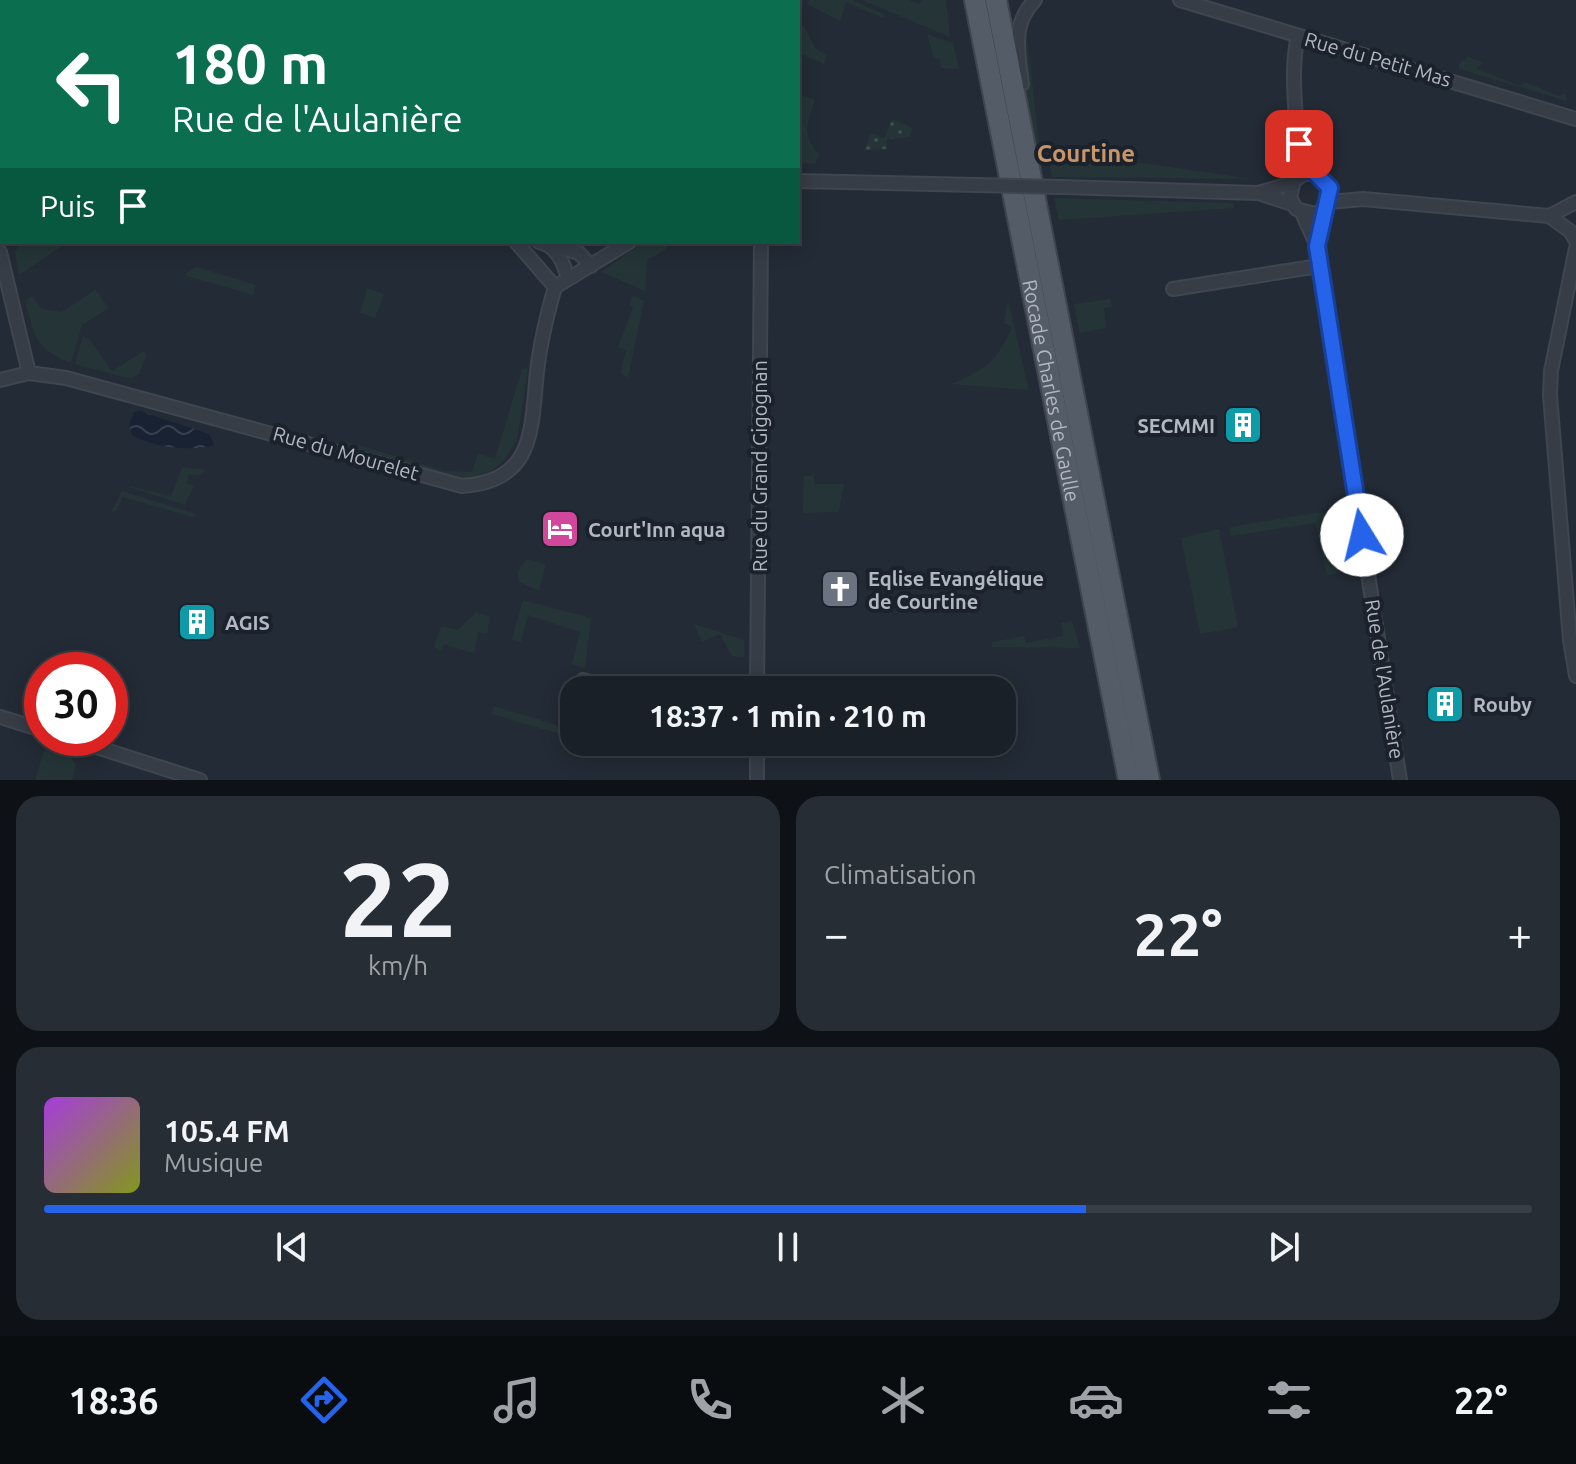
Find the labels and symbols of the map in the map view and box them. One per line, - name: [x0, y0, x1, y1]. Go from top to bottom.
- street label: Rue du Petit Mas: [1302, 27, 1454, 91]
- pin: [1265, 110, 1333, 178]
- district label: Courtine: [1037, 140, 1135, 167]
- street label: Rocade Charles de Gaulle: [1019, 277, 1085, 504]
- street label: Rue du Grand Gigognan: [748, 360, 771, 572]
- building icon: SECMMI: [1222, 404, 1264, 446]
- place label: SECMMI: [1137, 414, 1215, 437]
- street label: Rue du Mourelet: [271, 421, 422, 485]
- position arrow: [1320, 493, 1404, 577]
- hotel icon: Court'Inn aqua: [539, 508, 581, 550]
- place label: Court'Inn aqua: [588, 518, 726, 541]
- place label: Eqlise Evangélique de Courtine: [868, 567, 1044, 613]
- church icon: Eqlise Evangélique de Courtine: [819, 568, 861, 610]
- street label: Rue de l'Aulanière: [1361, 597, 1409, 761]
- building icon: AGIS: [176, 601, 218, 643]
- place label: AGIS: [225, 611, 270, 634]
- speed limit sign: 30: [24, 652, 128, 756]
- building icon: Rouby: [1424, 683, 1466, 725]
- place label: Rouby: [1473, 693, 1532, 716]

